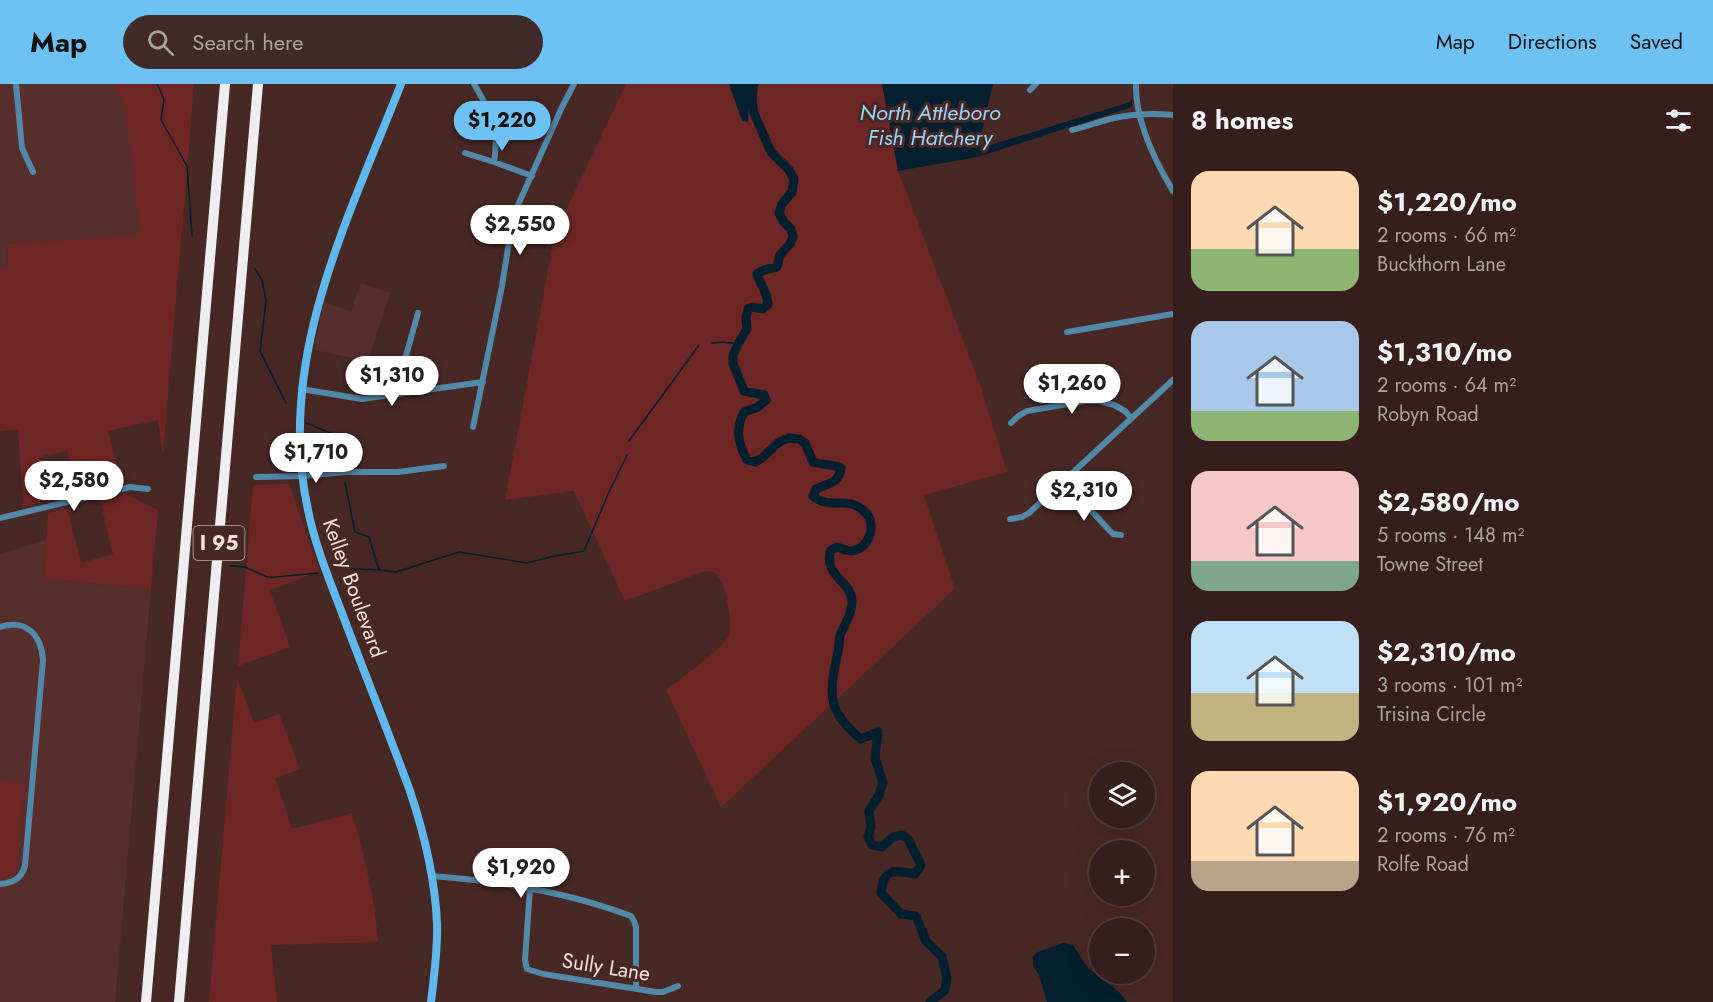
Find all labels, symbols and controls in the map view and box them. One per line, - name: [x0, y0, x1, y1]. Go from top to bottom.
- search box: [123, 15, 543, 69]
- text: Map: [30, 22, 87, 63]
- icon: search: [144, 26, 177, 59]
- text: Search here: [192, 26, 304, 58]
- text: Map: [1436, 27, 1475, 57]
- text: Directions: [1508, 27, 1597, 57]
- text: Saved: [1630, 27, 1683, 57]
- water label: North Attleboro Fish Hatchery: [859, 96, 1001, 153]
- pin: $1,220: [453, 101, 551, 152]
- text: 8 homes: [1191, 101, 1293, 139]
- icon: filters: [1662, 104, 1695, 137]
- text: $1,220: [468, 106, 536, 135]
- text: $1,220/mo: [1377, 183, 1517, 221]
- icon: home: [1239, 195, 1311, 267]
- pin: $2,550: [471, 205, 569, 256]
- text: $2,550: [484, 210, 556, 239]
- text: 2 rooms · 66 m²: [1377, 221, 1516, 250]
- text: Buckthorn Lane: [1377, 250, 1506, 279]
- text: $1,310/mo: [1377, 333, 1512, 371]
- icon: home: [1239, 345, 1311, 417]
- pin: $1,310: [343, 356, 441, 407]
- text: $1,310: [360, 361, 424, 390]
- pin: $1,260: [1023, 364, 1121, 415]
- text: $1,260: [1038, 369, 1106, 398]
- text: 2 rooms · 64 m²: [1377, 371, 1516, 400]
- text: Robyn Road: [1377, 400, 1479, 429]
- pin: $1,710: [267, 433, 365, 484]
- text: $1,710: [284, 438, 348, 467]
- pin: $2,580: [25, 461, 123, 512]
- text: $2,580: [39, 466, 109, 495]
- pin: $2,310: [1035, 471, 1133, 522]
- text: $2,310: [1050, 476, 1118, 505]
- text: $2,580/mo: [1377, 483, 1520, 521]
- icon: home: [1239, 495, 1311, 567]
- street label: Kelley Boulevard: [315, 514, 393, 662]
- text: 5 rooms · 148 m²: [1377, 521, 1524, 550]
- road number: I 95: [194, 526, 244, 560]
- text: Towne Street: [1377, 550, 1483, 579]
- text: $2,310/mo: [1377, 633, 1516, 671]
- icon: home: [1239, 645, 1311, 717]
- text: 3 rooms · 101 m²: [1377, 671, 1523, 700]
- text: Trisina Circle: [1377, 700, 1486, 729]
- map controls: [1089, 762, 1155, 984]
- button: layers: [1089, 762, 1155, 828]
- text: $1,920/mo: [1377, 783, 1517, 821]
- icon: home: [1239, 795, 1311, 867]
- text: 2 rooms · 76 m²: [1377, 821, 1515, 850]
- button: +: [1089, 840, 1155, 906]
- pin: $1,920: [472, 848, 570, 899]
- text: Rolfe Road: [1377, 850, 1469, 879]
- text: $1,920: [487, 853, 555, 882]
- button: −: [1089, 918, 1155, 984]
- street label: Sully Lane: [560, 945, 653, 989]

